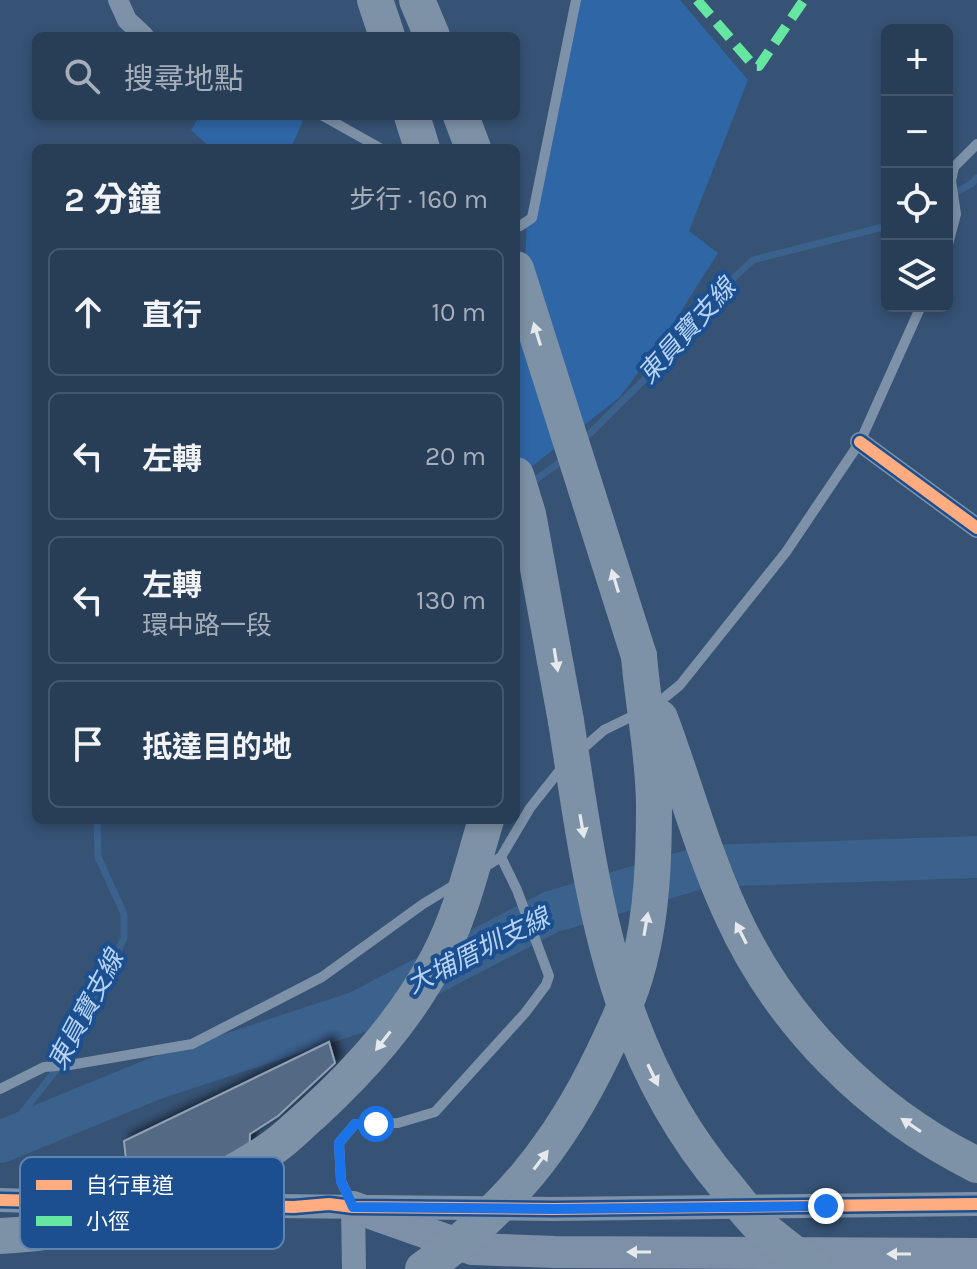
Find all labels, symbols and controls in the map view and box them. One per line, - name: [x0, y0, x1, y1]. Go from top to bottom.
- map controls: [881, 24, 953, 312]
- button: +: [881, 24, 953, 96]
- search box: [32, 32, 520, 120]
- icon: search: [60, 54, 104, 98]
- text: 搜尋地點: [124, 61, 244, 97]
- button: −: [881, 96, 953, 168]
- button: locate: [881, 168, 953, 240]
- text: 2 分鐘: [64, 180, 161, 220]
- text: 步行 · 160 m: [350, 184, 488, 215]
- button: layers: [881, 240, 953, 312]
- water label: 東員寶支線: [632, 270, 744, 390]
- icon: ahead: [66, 290, 110, 334]
- text: 直行: [142, 297, 202, 333]
- text: 10 m: [431, 297, 486, 328]
- one-way arrow: [530, 321, 543, 345]
- icon: left: [66, 434, 110, 478]
- text: 左轉: [142, 441, 202, 477]
- text: 20 m: [425, 441, 486, 472]
- text: 左轉: [142, 567, 202, 603]
- one-way arrow: [609, 569, 621, 593]
- icon: left: [66, 578, 110, 622]
- text: 130 m: [416, 585, 486, 616]
- text: 環中路一段: [142, 610, 272, 641]
- one-way arrow: [551, 648, 563, 673]
- icon: arrive: [66, 722, 110, 766]
- text: 抵達目的地: [142, 729, 292, 765]
- one-way arrow: [577, 814, 589, 839]
- water label: 大埔厝圳支線: [401, 900, 557, 1000]
- one-way arrow: [640, 912, 652, 937]
- one-way arrow: [734, 921, 747, 944]
- water label: 東員寶支線: [42, 943, 132, 1075]
- one-way arrow: [375, 1031, 392, 1051]
- one-way arrow: [646, 1064, 660, 1087]
- route start: [358, 1106, 394, 1142]
- one-way arrow: [900, 1118, 921, 1133]
- one-way arrow: [533, 1149, 549, 1171]
- legend: [20, 1157, 284, 1249]
- text: 自行車道: [86, 1173, 174, 1199]
- route end: [808, 1188, 844, 1224]
- text: 小徑: [86, 1209, 130, 1235]
- one-way arrow: [626, 1246, 651, 1258]
- one-way arrow: [886, 1248, 911, 1260]

